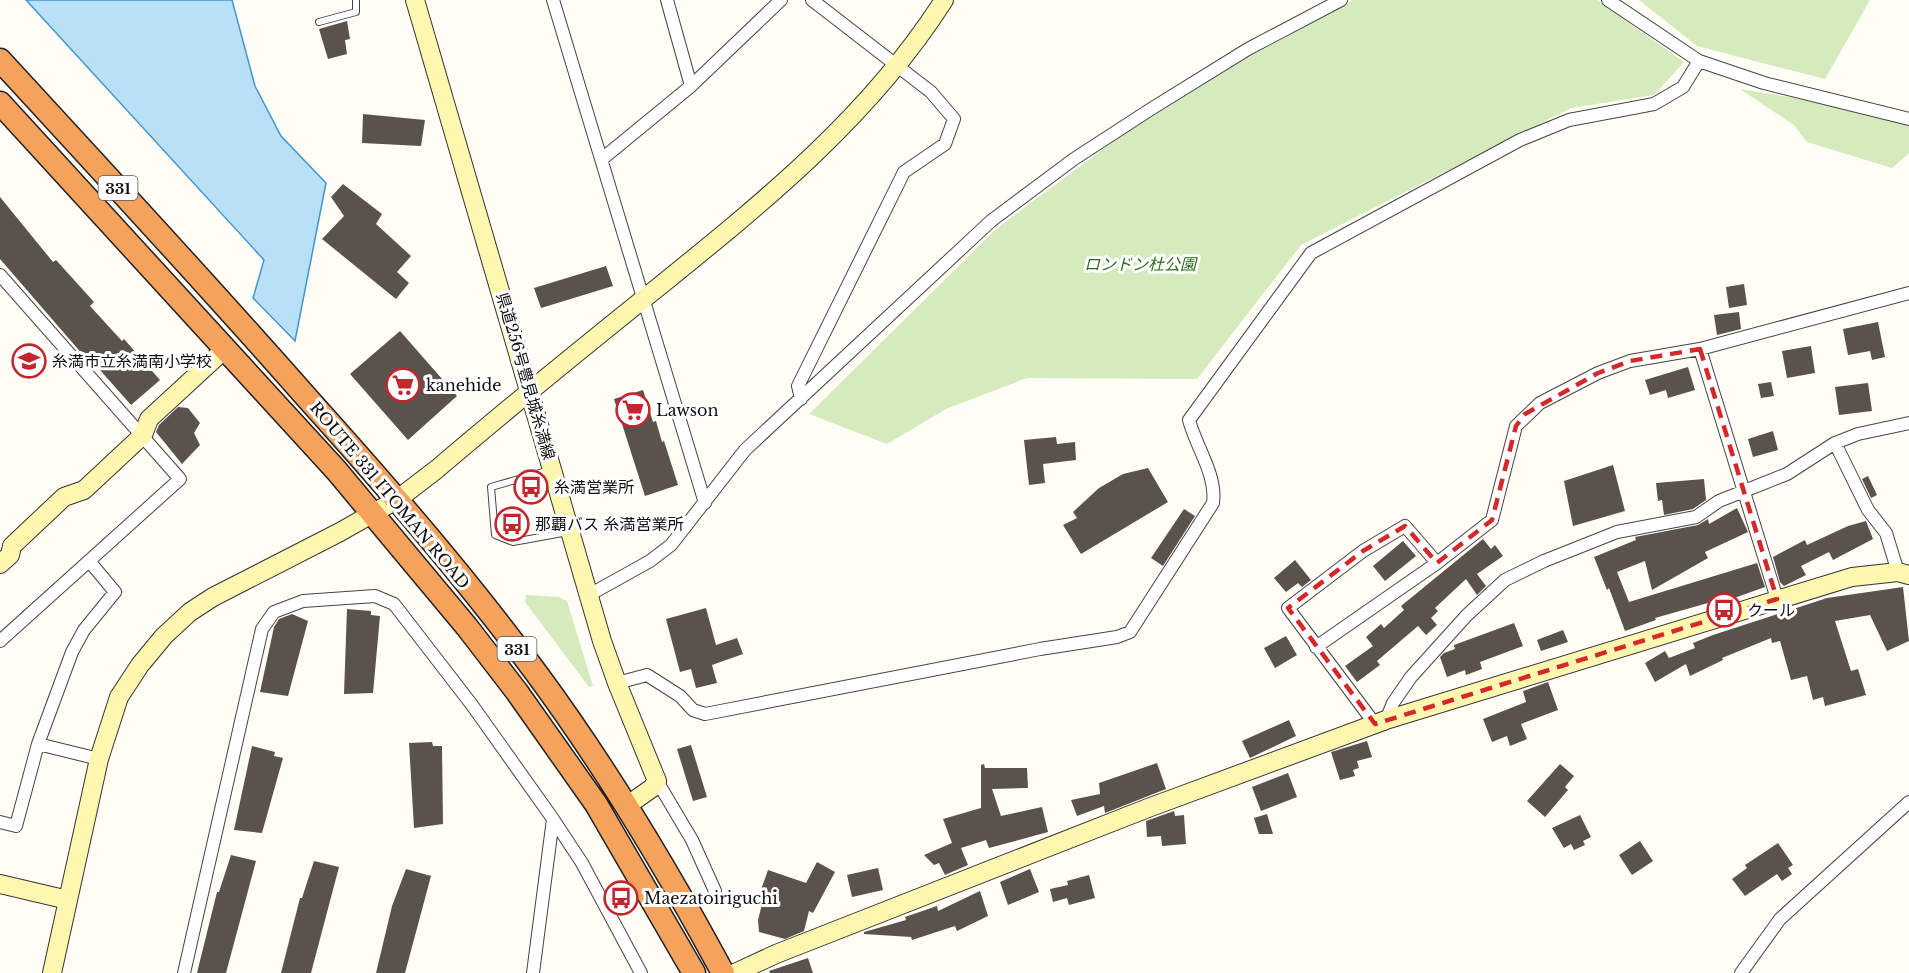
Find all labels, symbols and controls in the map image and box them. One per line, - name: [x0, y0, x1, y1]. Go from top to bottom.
- road number: 331: [98, 176, 138, 200]
- park label: ロンドン杜公園: [1084, 254, 1198, 274]
- street label: 県道256号豊見城糸満線: [493, 290, 559, 462]
- school or university icon: 糸満市立糸満南小学校: [11, 343, 47, 379]
- place label: 糸満市立糸満南小学校: [52, 351, 212, 371]
- supermarket icon: kanehide: [385, 367, 421, 403]
- place label: kanehide: [426, 375, 501, 395]
- supermarket icon: Lawson: [615, 392, 651, 428]
- street label: ROUTE 331 ITOMAN ROAD: [306, 397, 474, 593]
- place label: Lawson: [656, 400, 718, 420]
- bus stop icon: 糸満営業所: [513, 469, 549, 505]
- place label: 糸満営業所: [554, 477, 634, 497]
- bus stop icon: 那覇バス 糸満営業所: [494, 506, 530, 542]
- place label: 那覇バス 糸満営業所: [535, 514, 684, 534]
- bus stop icon: クール: [1706, 592, 1742, 628]
- place label: クール: [1747, 600, 1795, 620]
- road number: 331: [498, 637, 536, 661]
- bus stop icon: Maezatoiriguchi: [603, 880, 639, 916]
- place label: Maezatoiriguchi: [644, 888, 778, 908]

